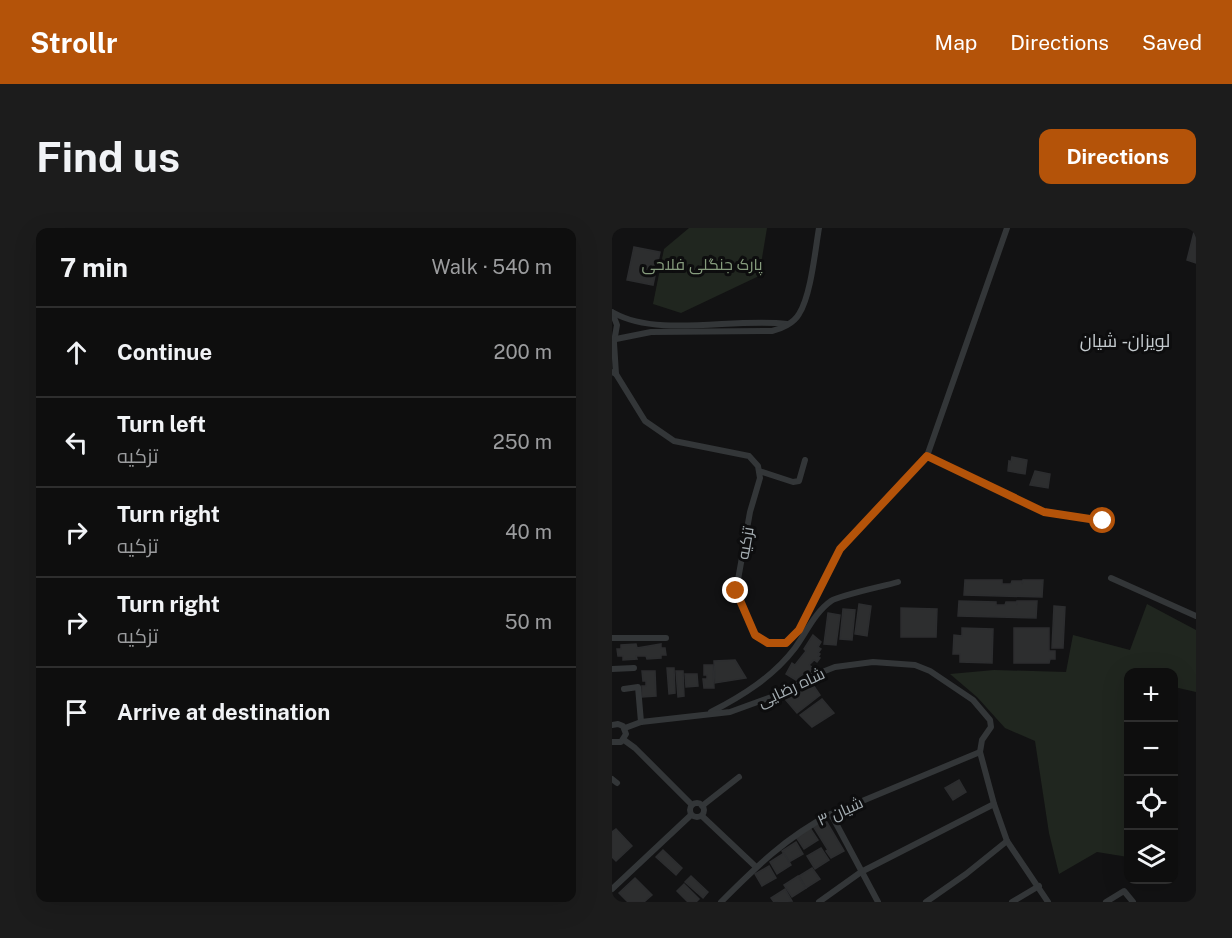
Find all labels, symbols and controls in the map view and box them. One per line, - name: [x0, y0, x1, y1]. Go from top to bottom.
- text: Strollr: [30, 26, 118, 59]
- text: Map: [935, 30, 977, 55]
- text: Directions: [1010, 30, 1109, 55]
- text: Saved: [1142, 30, 1202, 55]
- button: Directions: [1039, 129, 1196, 184]
- text: Find us: [36, 132, 180, 181]
- text: 7 min: [60, 252, 128, 283]
- text: Walk · 540 m: [432, 255, 552, 279]
- park label: پارک جنگلی فلاحی: [642, 255, 763, 276]
- district label: لویزان - شیان: [1080, 330, 1170, 352]
- icon: ahead: [60, 336, 93, 369]
- text: Continue: [117, 339, 212, 365]
- text: 200 m: [494, 340, 552, 364]
- text: Turn left: [117, 411, 206, 437]
- icon: left: [60, 426, 93, 459]
- text: 250 m: [493, 430, 552, 454]
- text: تزکیه: [117, 444, 158, 468]
- text: Turn right: [117, 501, 220, 527]
- route start: [1089, 507, 1115, 533]
- icon: right: [60, 516, 93, 549]
- text: 40 m: [505, 520, 552, 544]
- street label: تزکیه: [733, 524, 758, 561]
- text: تزکیه: [117, 534, 158, 558]
- route end: [722, 577, 748, 603]
- text: Turn right: [117, 591, 220, 617]
- icon: right: [60, 606, 93, 639]
- text: 50 m: [505, 610, 552, 634]
- text: تزکیه: [117, 624, 158, 648]
- street label: شاه رضایی: [755, 664, 828, 712]
- map controls: [1124, 668, 1178, 884]
- button: +: [1124, 668, 1178, 722]
- icon: arrive: [60, 696, 93, 729]
- text: Arrive at destination: [117, 699, 330, 725]
- button: −: [1124, 722, 1178, 776]
- button: locate: [1124, 776, 1178, 830]
- street label: شیان ۳: [814, 793, 866, 831]
- button: layers: [1124, 830, 1178, 884]

